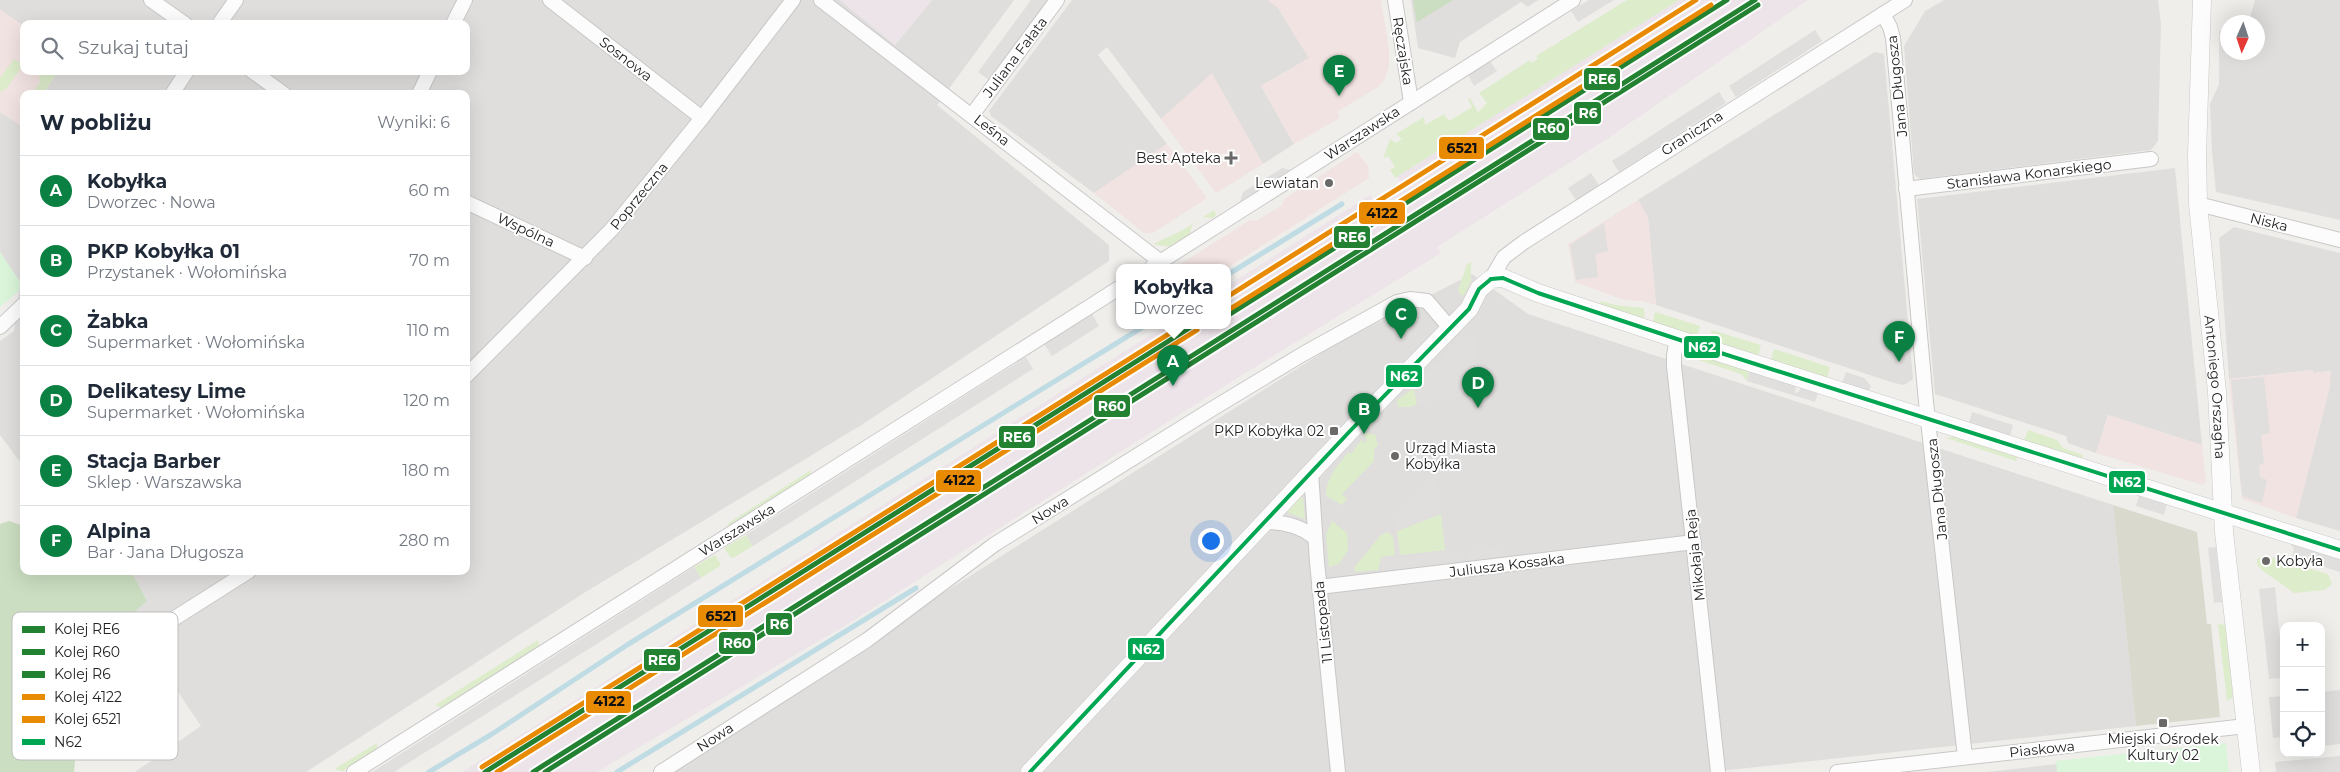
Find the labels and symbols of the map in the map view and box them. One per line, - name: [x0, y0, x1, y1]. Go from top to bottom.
- street label: Juliana Fałata: [978, 13, 1051, 102]
- north arrow: [2220, 15, 2265, 60]
- street label: Ręczajska: [1389, 16, 1417, 86]
- street label: Sosnowa: [596, 33, 656, 85]
- street label: Jana Długosza: [1883, 34, 1911, 139]
- pin: E: [1323, 55, 1355, 96]
- line badge: RE6: [1583, 67, 1621, 91]
- text: RE6: [1588, 70, 1616, 88]
- line badge: R6: [1573, 101, 1602, 125]
- street label: Warszawska: [1321, 102, 1403, 164]
- text: R6: [1578, 104, 1598, 122]
- street label: Graniczna: [1658, 106, 1726, 160]
- street label: Leśna: [970, 110, 1014, 150]
- line badge: R60: [1532, 117, 1570, 141]
- text: R60: [1537, 119, 1565, 137]
- line badge: 6521: [1438, 136, 1485, 160]
- text: 6521: [1447, 139, 1477, 157]
- place label: Best Apteka: [1136, 149, 1221, 167]
- marker: Best Apteka: [1225, 152, 1237, 164]
- street label: Stanisława Konarskiego: [1946, 155, 2113, 193]
- street label: Poprzeczna: [606, 159, 672, 233]
- place label: Lewiatan: [1255, 174, 1319, 192]
- marker: Lewiatan: [1323, 177, 1335, 189]
- line badge: 4122: [1358, 201, 1406, 225]
- text: 4122: [1366, 204, 1398, 222]
- street label: Wspólna: [494, 209, 558, 251]
- street label: Niska: [2248, 209, 2290, 235]
- line badge: RE6: [1333, 225, 1371, 249]
- text: RE6: [1338, 228, 1366, 246]
- pin: C: [1385, 298, 1417, 339]
- street label: Antoniego Orszagha: [2200, 314, 2229, 460]
- pin: F: [1883, 321, 1915, 362]
- line badge: N62: [1683, 335, 1721, 359]
- text: N62: [1688, 338, 1716, 356]
- pin: A: [1157, 345, 1189, 386]
- line badge: N62: [1385, 364, 1423, 388]
- text: N62: [1390, 367, 1418, 385]
- pin: D: [1462, 367, 1494, 408]
- pin: B: [1348, 393, 1380, 434]
- line badge: R60: [1093, 394, 1131, 418]
- text: R60: [1098, 397, 1126, 415]
- place label: PKP Kobyłka 02: [1214, 422, 1324, 440]
- line badge: RE6: [998, 425, 1036, 449]
- marker: PKP Kobyłka 02: [1328, 425, 1340, 437]
- text: RE6: [1003, 428, 1031, 446]
- street label: Jana Długosza: [1923, 437, 1951, 542]
- place label: Urząd Miasta Kobyłka: [1405, 439, 1496, 473]
- marker: Urząd Miasta Kobyłka: [1389, 450, 1401, 462]
- line badge: 4122: [935, 469, 982, 493]
- line badge: N62: [2108, 470, 2146, 494]
- text: 4122: [943, 471, 975, 489]
- text: N62: [2113, 473, 2141, 491]
- street label: Nowa: [1028, 492, 1072, 528]
- street label: Warszawska: [696, 500, 778, 560]
- street label: Mikołaja Reja: [1681, 508, 1709, 602]
- your location: [1198, 528, 1224, 554]
- street label: Juliusza Kossaka: [1447, 549, 1566, 581]
- place label: Kobyła: [2276, 552, 2323, 570]
- marker: Kobyła: [2260, 555, 2272, 567]
- street label: 11 Listopada: [1310, 580, 1336, 664]
- line badge: 6521: [697, 604, 744, 628]
- text: 6521: [706, 607, 736, 625]
- legend: [12, 612, 178, 760]
- line badge: R6: [765, 612, 793, 636]
- text: R6: [769, 615, 789, 633]
- text: Kolej RE6: [54, 620, 120, 638]
- line badge: R60: [718, 631, 756, 655]
- text: R60: [723, 634, 751, 652]
- line badge: N62: [1127, 637, 1165, 661]
- text: N62: [1132, 640, 1160, 658]
- text: Kolej R60: [54, 643, 120, 661]
- line badge: RE6: [643, 648, 681, 672]
- text: RE6: [648, 651, 676, 669]
- text: Kolej R6: [54, 665, 111, 683]
- text: Kolej 4122: [54, 688, 122, 706]
- line badge: 4122: [585, 690, 632, 714]
- text: 4122: [593, 692, 625, 710]
- text: Kolej 6521: [54, 710, 121, 728]
- marker: Miejski Ośrodek Kultury 02: [2157, 717, 2169, 729]
- street label: Nowa: [693, 718, 737, 756]
- place label: Miejski Ośrodek Kultury 02: [2107, 730, 2219, 764]
- text: N62: [54, 733, 82, 751]
- street label: Piaskowa: [2008, 737, 2076, 761]

